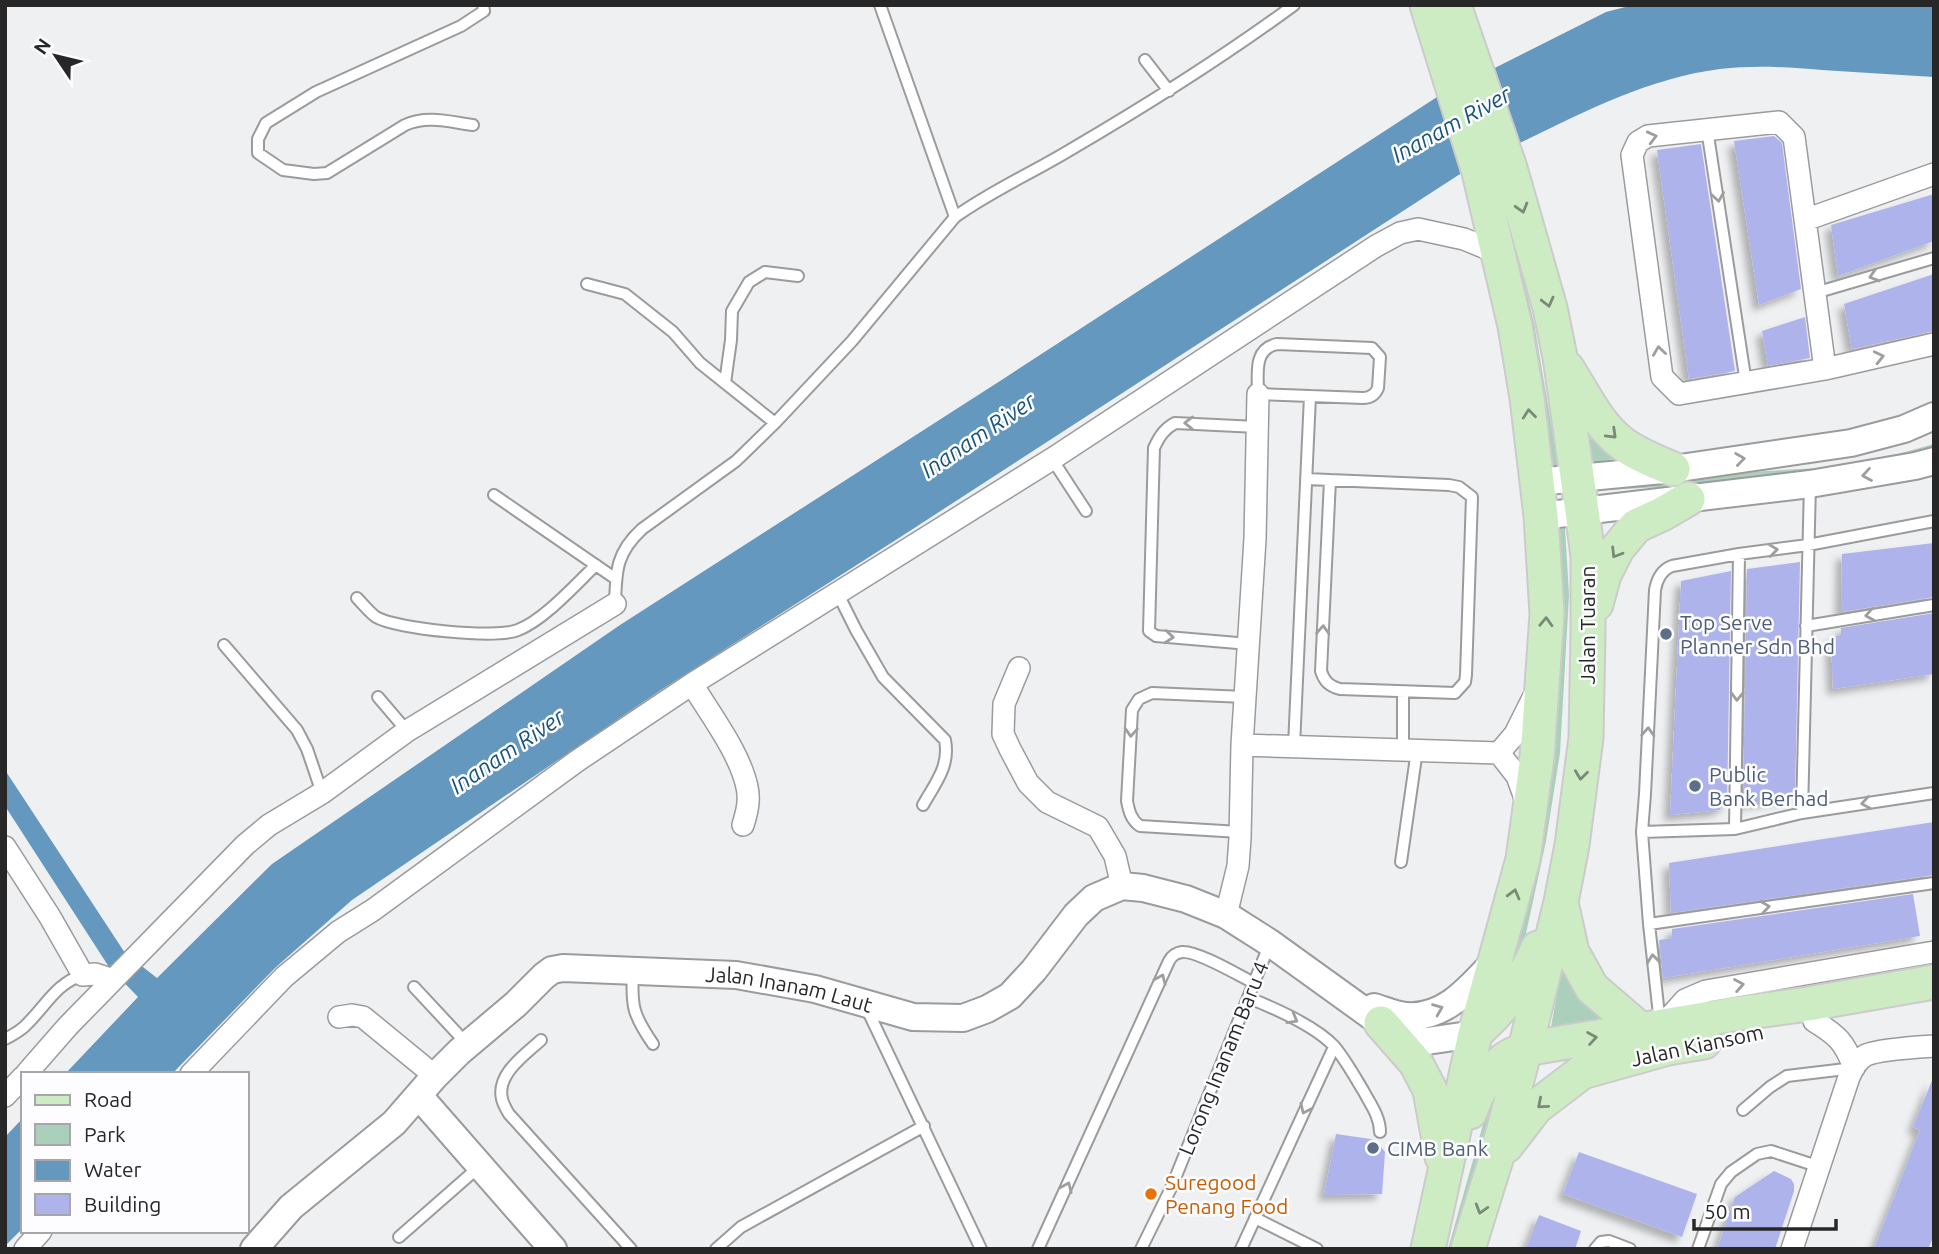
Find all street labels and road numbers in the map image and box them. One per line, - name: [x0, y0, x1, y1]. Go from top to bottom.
- street label: Jalan Tuaran: [1575, 566, 1599, 684]
- street label: Lorong Inanam Baru 4: [1173, 958, 1273, 1158]
- street label: Jalan Inanam Laut: [705, 962, 875, 1017]
- street label: Jalan Kiansom: [1629, 1019, 1765, 1071]

